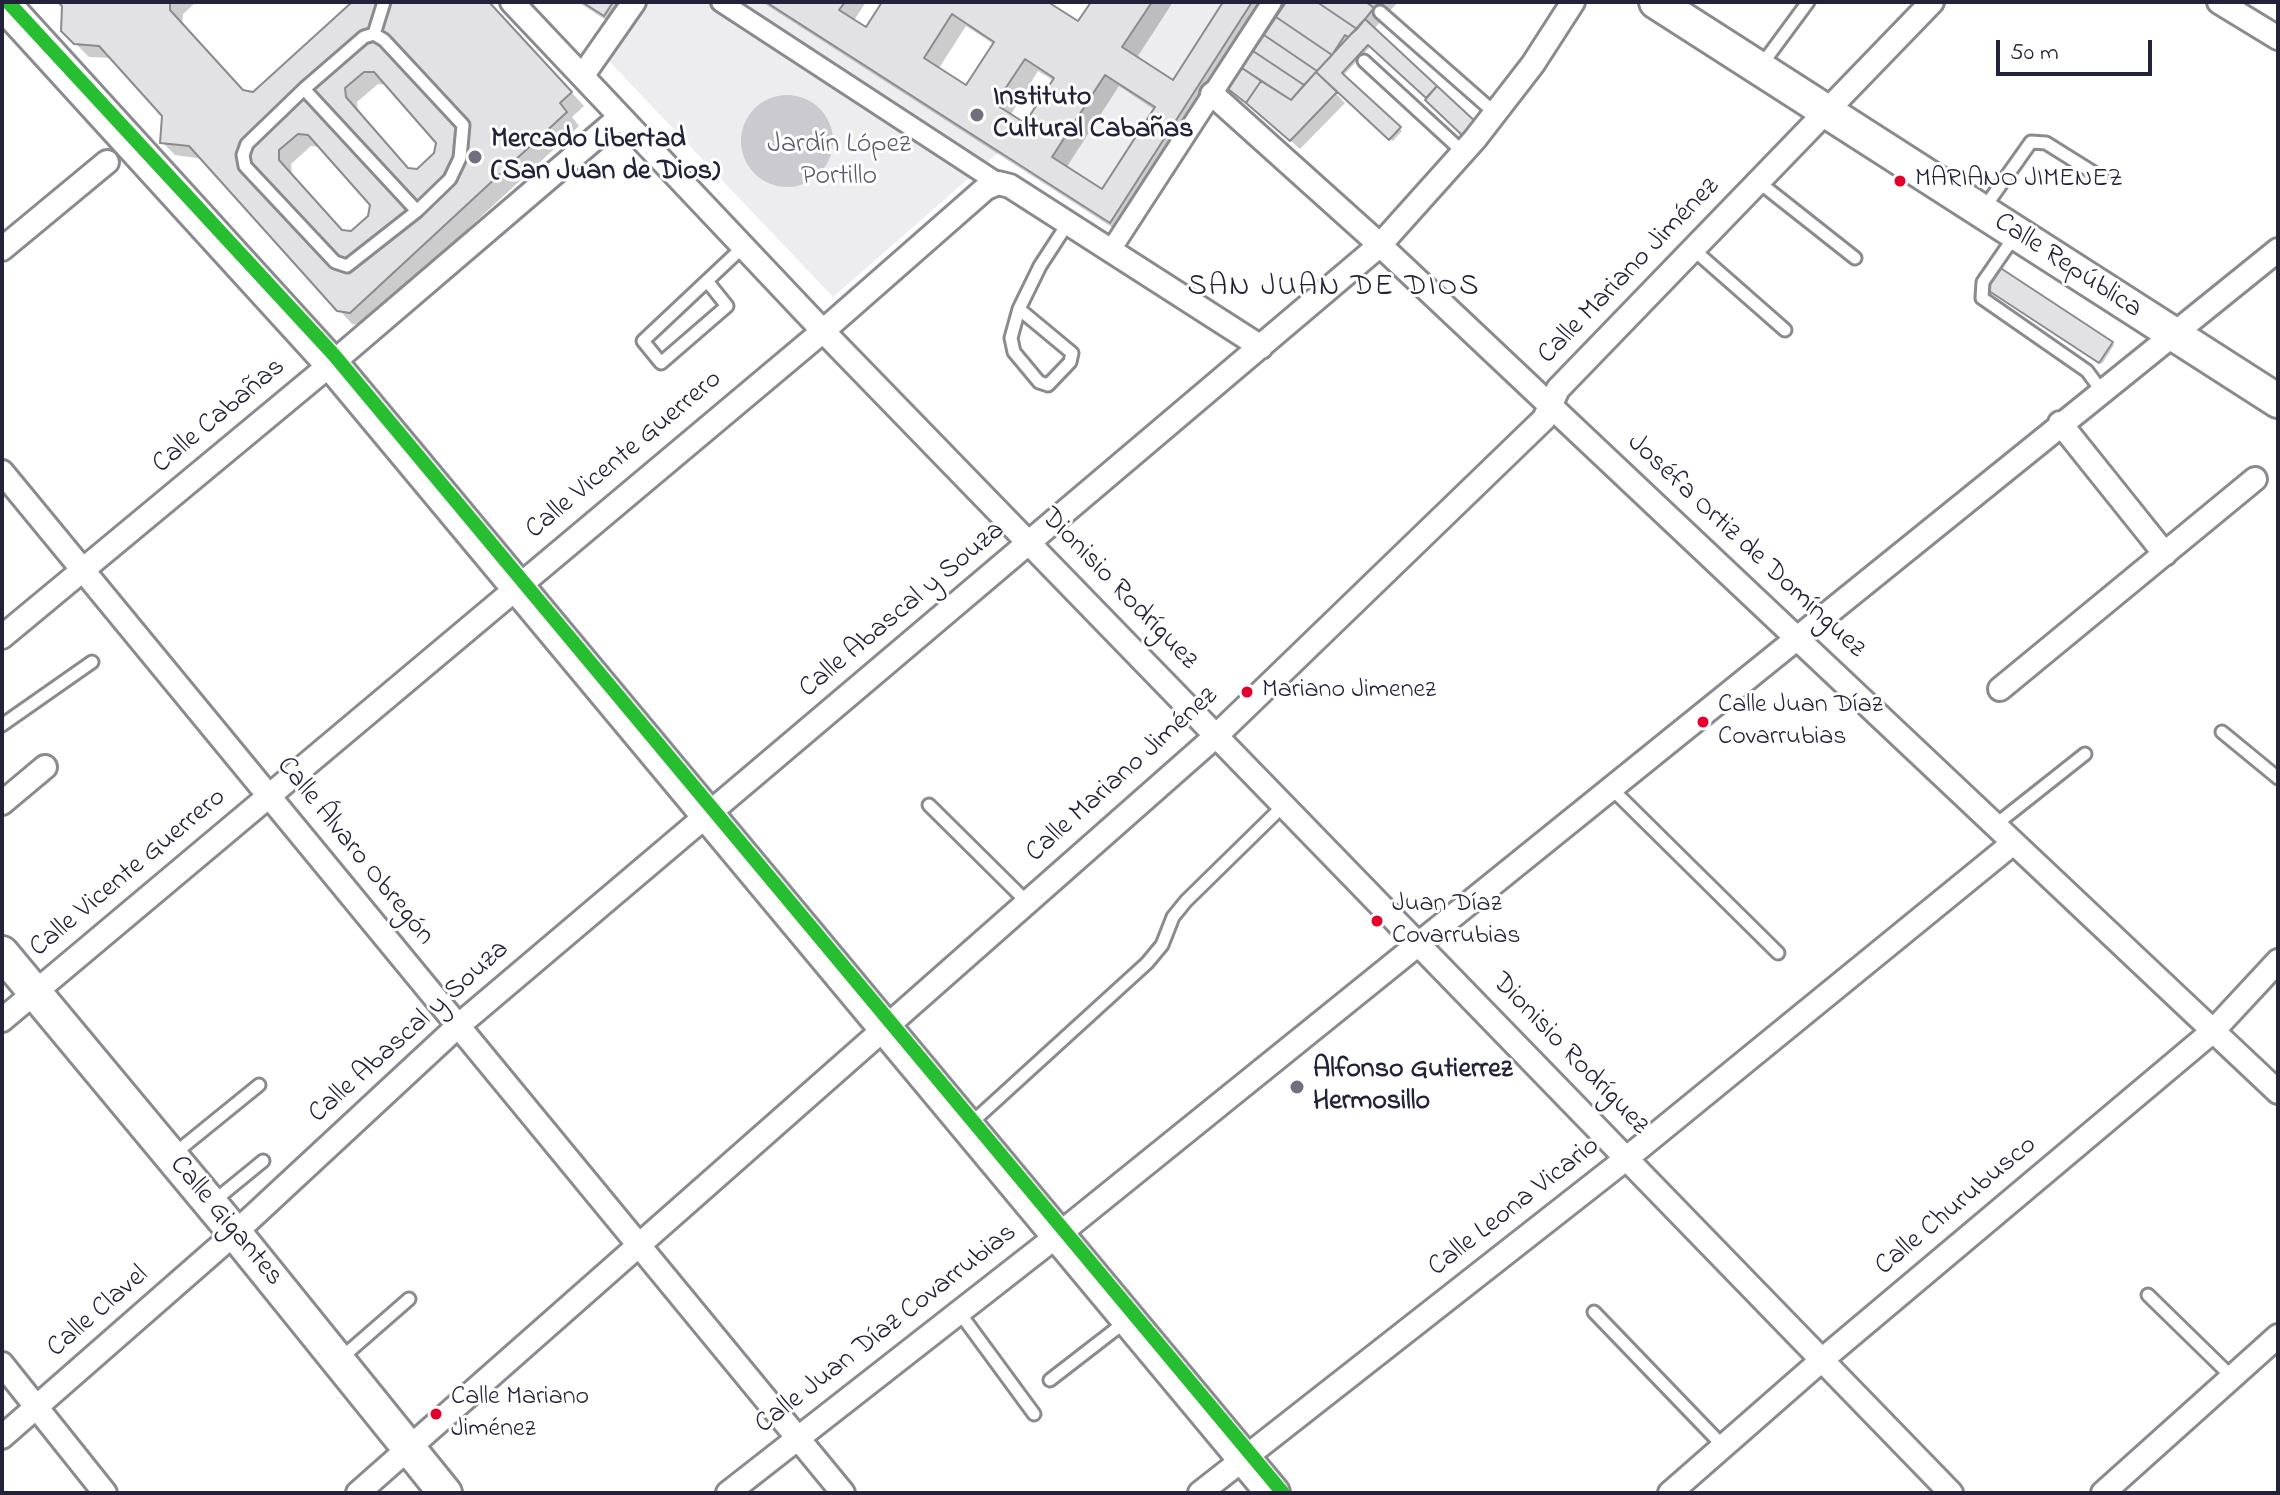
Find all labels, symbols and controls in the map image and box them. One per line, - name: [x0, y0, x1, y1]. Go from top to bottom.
- scale bar: [2000, 24, 2156, 74]
- text: 50 m: [2010, 36, 2059, 71]
- place label: Instituto Cultural Cabañas: [993, 82, 1193, 148]
- marker: Instituto Cultural Cabañas: [968, 106, 986, 124]
- place label: Mercado Libertad (San Juan de Dios): [491, 124, 720, 190]
- park label: Jardín López Portillo: [767, 129, 911, 195]
- marker: Mercado Libertad (San Juan de Dios): [466, 148, 484, 166]
- place label: MARIANO JIMENEZ: [1915, 165, 2123, 197]
- street label: Calle Mariano Jiménez: [1532, 172, 1728, 372]
- marker: MARIANO JIMENEZ: [1892, 173, 1908, 189]
- street label: Calle República: [1987, 207, 2147, 327]
- district label: SAN JUAN DE DIOS: [1187, 271, 1481, 307]
- street label: Calle Cabañas: [147, 352, 293, 482]
- street label: Calle Vicente Guerrero: [520, 364, 730, 548]
- street label: Joséfa Ortiz de Domínguez: [1619, 428, 1871, 666]
- street label: Dionisio Rodríguez: [1032, 502, 1204, 678]
- street label: Calle Abascal y Souza: [793, 515, 1013, 707]
- place label: Mariano Jimenez: [1262, 676, 1436, 708]
- street label: Calle Mariano Jiménez: [1020, 681, 1226, 871]
- marker: Mariano Jimenez: [1239, 684, 1255, 700]
- place label: Calle Juan Díaz Covarrubias: [1718, 691, 1883, 752]
- marker: Calle Juan Díaz Covarrubias: [1695, 714, 1711, 730]
- street label: Calle Álvaro Obregón: [268, 751, 440, 953]
- street label: Calle Vicente Guerrero: [24, 782, 234, 966]
- place label: Juan Díaz Covarrubias: [1392, 890, 1520, 952]
- marker: Juan Díaz Covarrubias: [1369, 913, 1385, 929]
- street label: Calle Abascal y Souza: [303, 934, 517, 1132]
- street label: Dionisio Rodríguez: [1483, 967, 1655, 1143]
- place label: Alfonso Gutierrez Hermosillo: [1313, 1054, 1513, 1120]
- marker: Alfonso Gutierrez Hermosillo: [1288, 1078, 1306, 1096]
- street label: Calle Churubusco: [1869, 1130, 2045, 1284]
- street label: Calle Leona Vicario: [1423, 1131, 1607, 1285]
- street label: Calle Gigantes: [161, 1150, 289, 1294]
- street label: Calle Juan Díaz Covarrubias: [749, 1217, 1025, 1443]
- street label: Calle Clavel: [41, 1260, 157, 1366]
- place label: Calle Mariano Jiménez: [451, 1383, 589, 1444]
- marker: Calle Mariano Jiménez: [428, 1406, 444, 1422]

